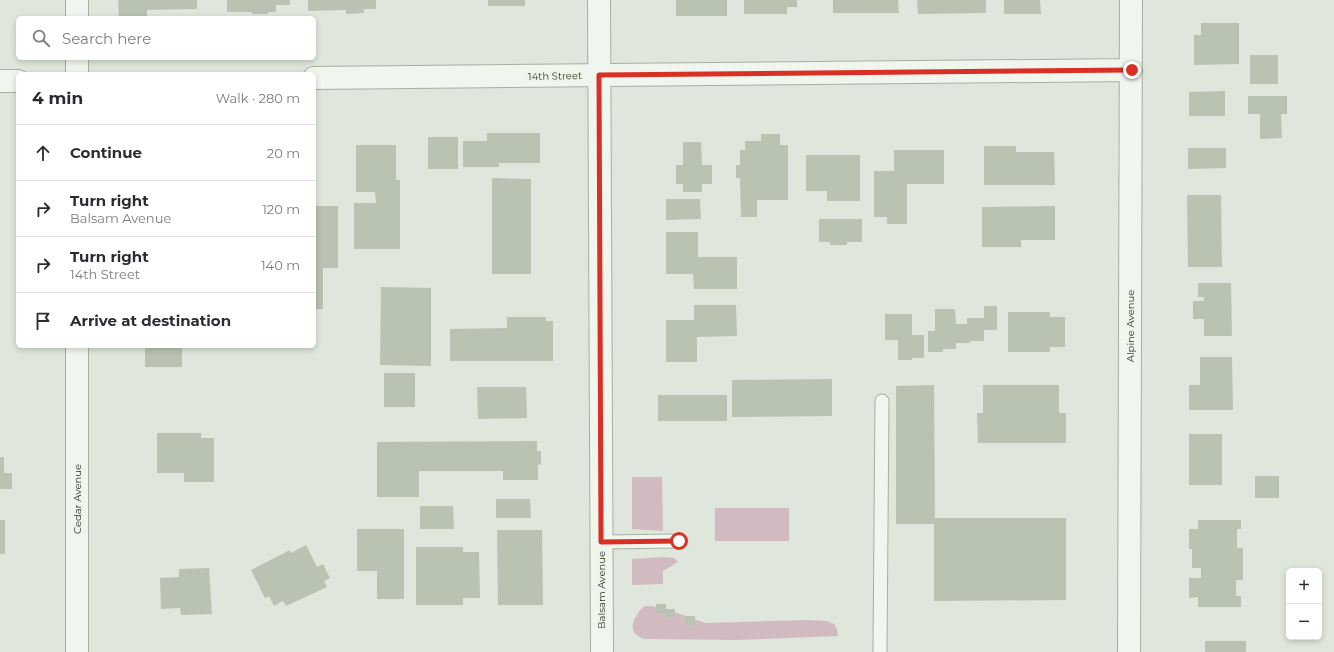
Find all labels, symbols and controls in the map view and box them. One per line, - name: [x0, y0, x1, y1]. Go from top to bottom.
- search box: [16, 16, 316, 60]
- icon: search: [30, 27, 52, 49]
- text: Search here: [62, 29, 151, 48]
- route end: [1123, 61, 1141, 79]
- street label: 14th Street: [528, 69, 582, 83]
- text: 4 min: [32, 88, 83, 108]
- text: Walk · 280 m: [216, 90, 300, 106]
- icon: ahead: [32, 142, 54, 164]
- text: Continue: [70, 143, 142, 162]
- text: 20 m: [267, 145, 300, 161]
- text: Turn right: [70, 191, 149, 210]
- icon: right: [32, 198, 54, 220]
- text: 120 m: [262, 201, 300, 217]
- text: Balsam Avenue: [70, 210, 171, 226]
- text: Turn right: [70, 247, 149, 266]
- icon: right: [32, 254, 54, 276]
- text: 140 m: [261, 257, 300, 273]
- text: 14th Street: [70, 266, 140, 282]
- street label: Alpine Avenue: [1124, 290, 1137, 362]
- icon: arrive: [32, 310, 54, 332]
- text: Arrive at destination: [70, 311, 231, 330]
- street label: Cedar Avenue: [71, 464, 84, 534]
- route start: [670, 532, 688, 550]
- street label: Balsam Avenue: [595, 551, 608, 629]
- map controls: [1286, 568, 1322, 640]
- button: +: [1286, 568, 1322, 604]
- button: −: [1286, 604, 1322, 640]

